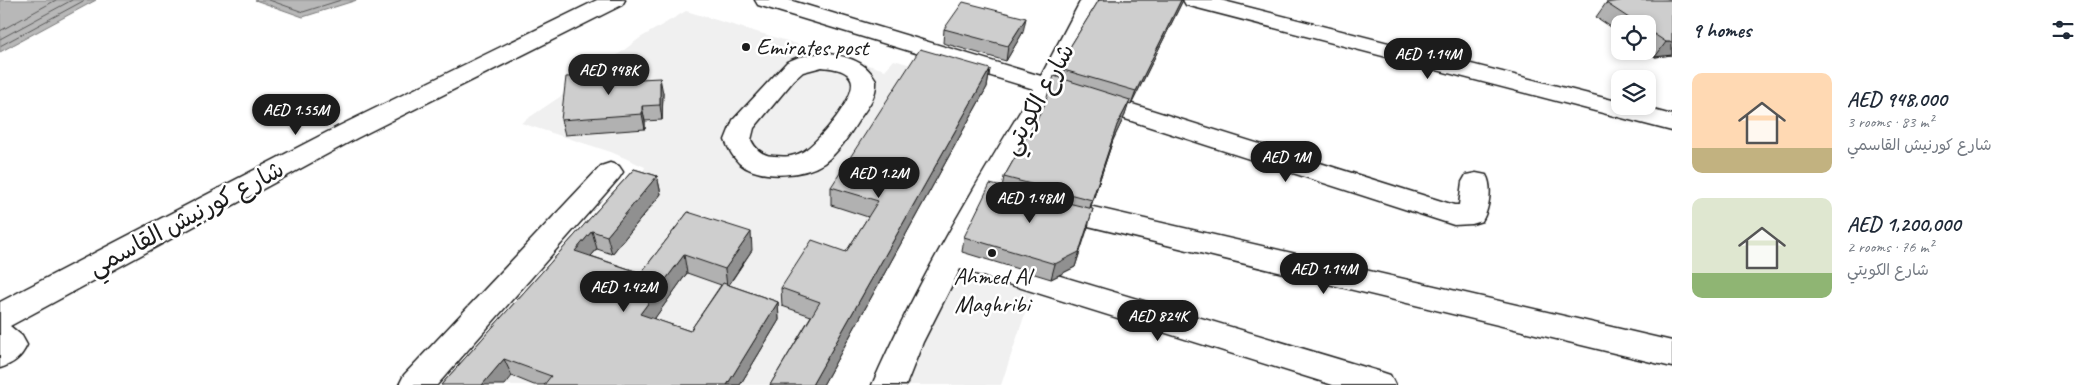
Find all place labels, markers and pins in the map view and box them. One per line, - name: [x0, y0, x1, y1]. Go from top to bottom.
- place label: Emirates post: [756, 32, 870, 62]
- pin: AED 1.14M: [1371, 38, 1485, 80]
- marker: Emirates post: [740, 41, 752, 53]
- pin: AED 948K: [557, 54, 661, 96]
- pin: AED 1.55M: [239, 94, 353, 136]
- pin: AED 1M: [1245, 140, 1327, 183]
- pin: AED 1.2M: [827, 156, 931, 199]
- pin: AED 1.48M: [973, 182, 1087, 224]
- marker: Ahmed Al Maghribi: [986, 247, 998, 259]
- pin: AED 1.14M: [1267, 252, 1381, 295]
- place label: Ahmed Al Maghribi: [953, 261, 1034, 319]
- pin: AED 1.42M: [567, 270, 681, 313]
- pin: AED 824K: [1106, 300, 1210, 342]

